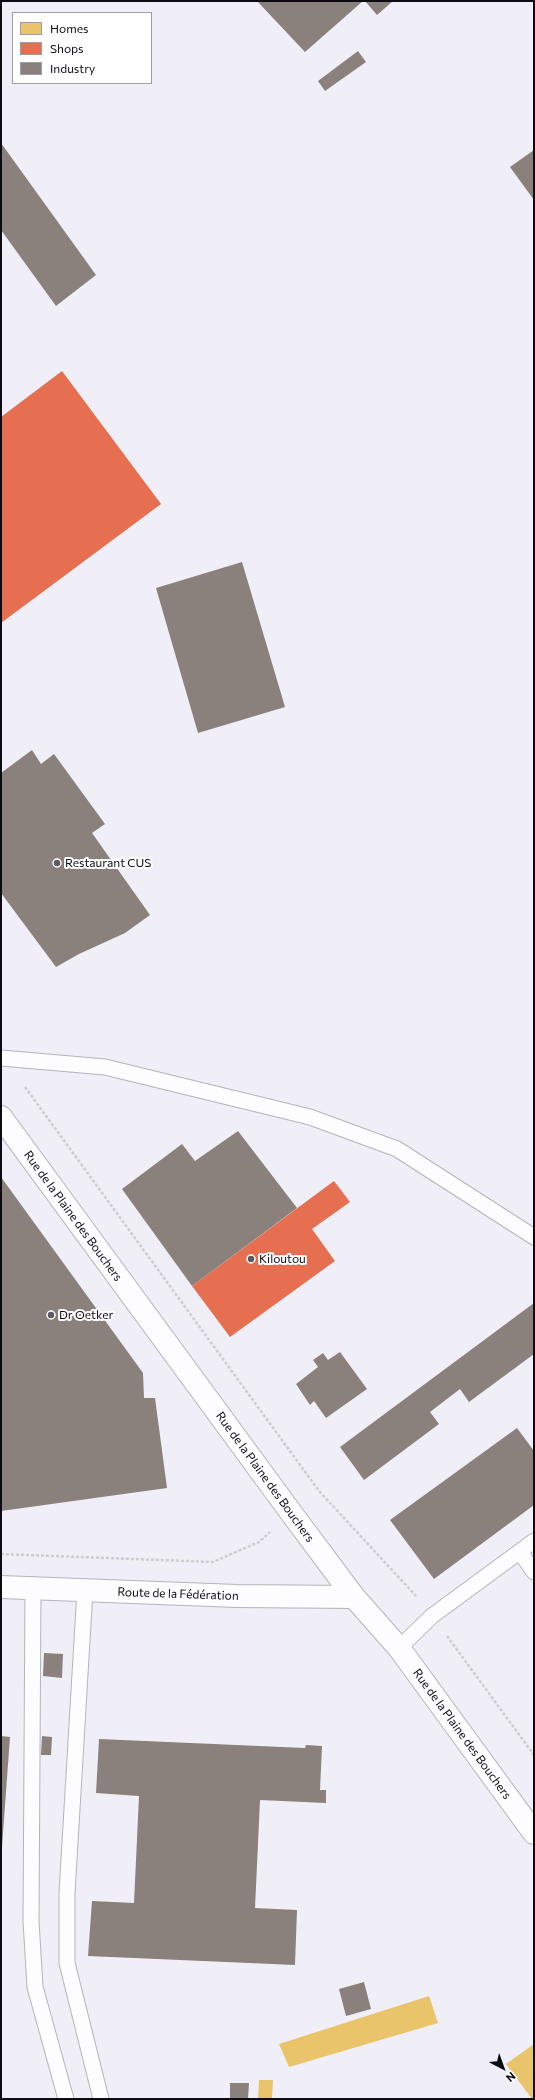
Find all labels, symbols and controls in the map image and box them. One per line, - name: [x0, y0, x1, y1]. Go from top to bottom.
- legend: [12, 12, 152, 84]
- text: Homes: [50, 21, 88, 35]
- text: Shops: [50, 41, 84, 55]
- text: Industry: [50, 61, 95, 75]
- place label: Restaurant CUS: [65, 856, 151, 870]
- marker: Restaurant CUS: [52, 858, 62, 868]
- street label: Rue de la Plaine des Bouchers: [21, 1148, 125, 1284]
- place label: Kiloutou: [259, 1252, 306, 1266]
- marker: Kiloutou: [246, 1254, 256, 1264]
- place label: Dr Oetker: [59, 1308, 113, 1322]
- marker: Dr Oetker: [46, 1310, 56, 1320]
- street label: Rue de la Plaine des Bouchers: [213, 1409, 317, 1545]
- street label: Route de la Fédération: [117, 1585, 239, 1603]
- street label: Rue de la Plaine des Bouchers: [410, 1666, 514, 1802]
- north arrow: [483, 2048, 523, 2088]
- text: N: [504, 2070, 519, 2085]

